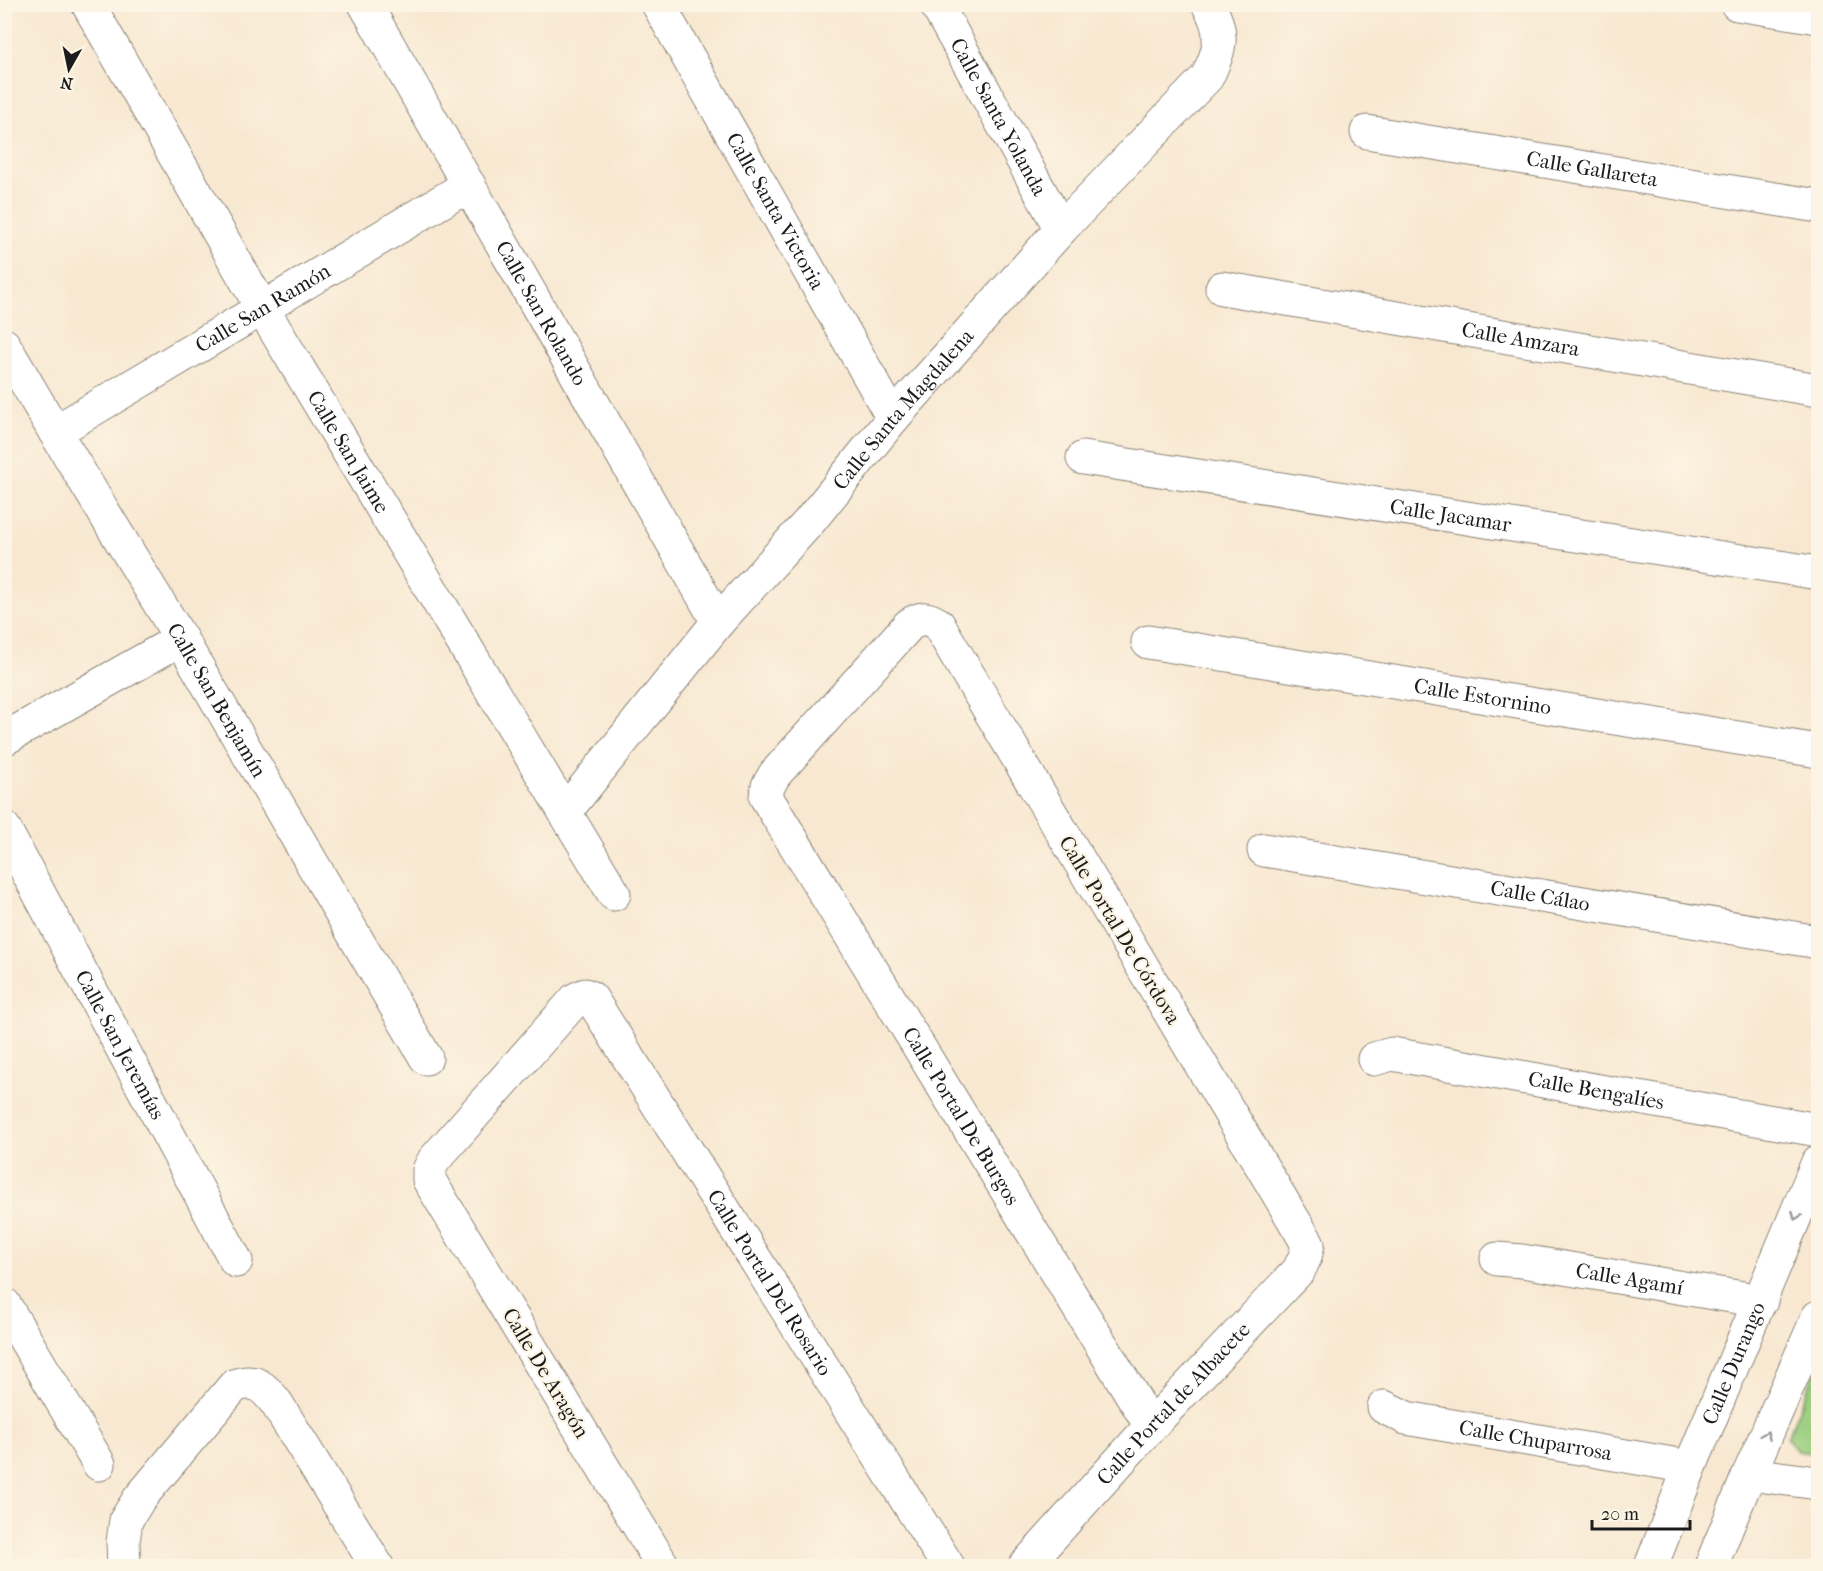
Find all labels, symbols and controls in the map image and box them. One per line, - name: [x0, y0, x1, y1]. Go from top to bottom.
- street label: Calle Santa Yolanda: [945, 34, 1052, 200]
- north arrow: [39, 39, 99, 99]
- text: N: [58, 73, 74, 94]
- street label: Calle Santa Victoria: [722, 128, 830, 294]
- street label: Calle Gallareta: [1525, 146, 1660, 192]
- street label: Calle San Rolando: [491, 237, 592, 390]
- street label: Calle San Ramón: [191, 259, 335, 357]
- street label: Calle Amzara: [1460, 317, 1582, 361]
- street label: Calle Santa Magdalena: [828, 324, 979, 495]
- street label: Calle San Jaime: [302, 386, 394, 517]
- street label: Calle Jacamar: [1388, 494, 1513, 537]
- street label: Calle San Benjamín: [162, 619, 271, 782]
- street label: Calle Estornino: [1412, 673, 1553, 719]
- street label: Calle Portal De Córdova: [1054, 831, 1186, 1029]
- street label: Calle Cálao: [1489, 876, 1592, 916]
- street label: Calle San Jeremías: [70, 966, 170, 1124]
- street label: Calle Portal De Burgos: [898, 1023, 1025, 1210]
- street label: Calle Bengalíes: [1526, 1067, 1666, 1114]
- street label: Calle Portal Del Rosario: [703, 1185, 837, 1380]
- one-way arrow: [1791, 1210, 1803, 1221]
- street label: Calle Agamí: [1574, 1258, 1686, 1300]
- street label: Calle Durango: [1697, 1298, 1770, 1428]
- street label: Calle De Aragón: [498, 1304, 594, 1442]
- street label: Calle Portal de Albacete: [1092, 1317, 1255, 1490]
- street label: Calle Chuparrosa: [1457, 1415, 1614, 1465]
- one-way arrow: [1758, 1430, 1770, 1441]
- scale bar: [1592, 1493, 1690, 1531]
- text: 20 m: [1601, 1504, 1639, 1525]

